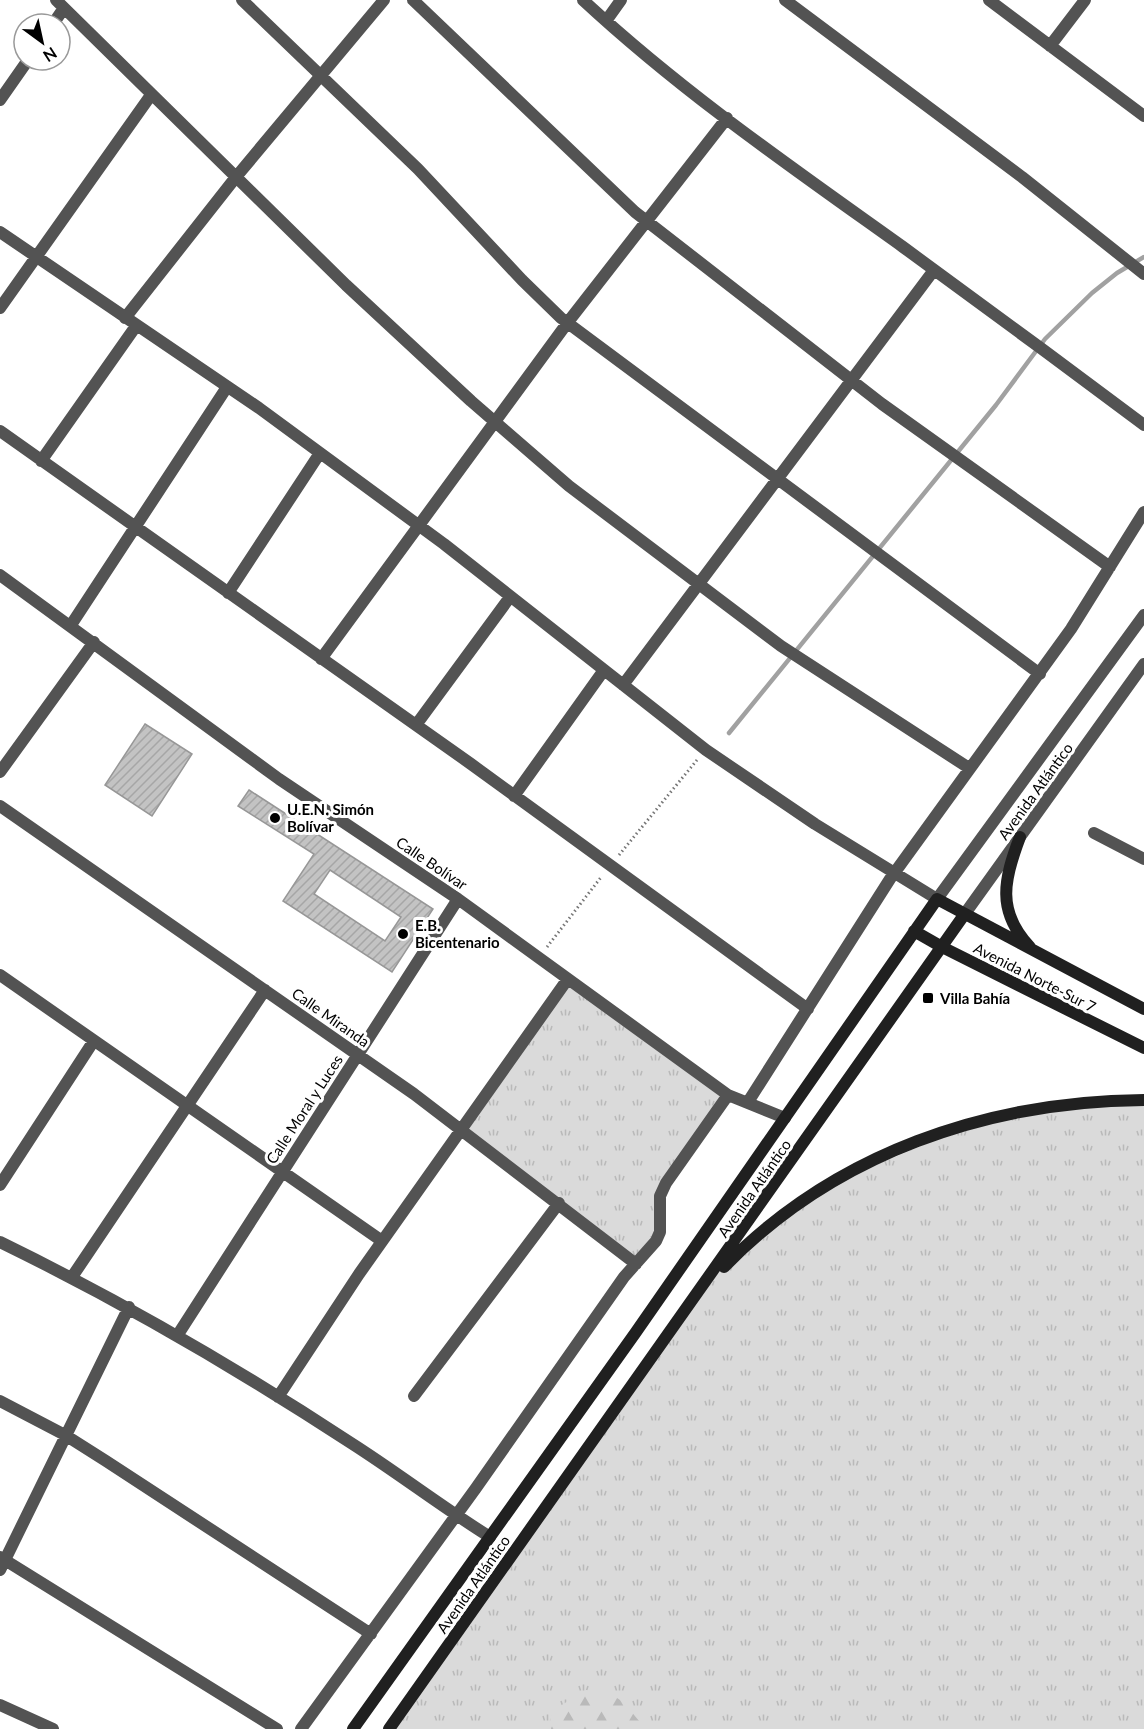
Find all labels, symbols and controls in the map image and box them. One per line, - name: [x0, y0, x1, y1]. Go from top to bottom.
- north arrow: [12, 12, 72, 72]
- text: N: [40, 44, 61, 66]
- street label: Avenida Atlántico: [994, 739, 1076, 843]
- place label: U.E.N. Simón Bolívar: [287, 800, 374, 835]
- marker: U.E.N. Simón Bolívar: [268, 811, 282, 825]
- street label: Calle Bolívar: [393, 833, 471, 894]
- place label: E.B. Bicentenario: [415, 916, 500, 951]
- marker: E.B. Bicentenario: [396, 927, 410, 941]
- street label: Avenida Norte-Sur 7: [971, 938, 1099, 1016]
- street label: Calle Miranda: [289, 984, 373, 1050]
- place label: Villa Bahía: [939, 989, 1010, 1007]
- marker: Villa Bahía: [921, 991, 935, 1005]
- street label: Calle Moral y Luces: [262, 1051, 346, 1167]
- street label: Avenida Atlántico: [714, 1136, 794, 1240]
- street label: Avenida Atlántico: [433, 1532, 513, 1636]

